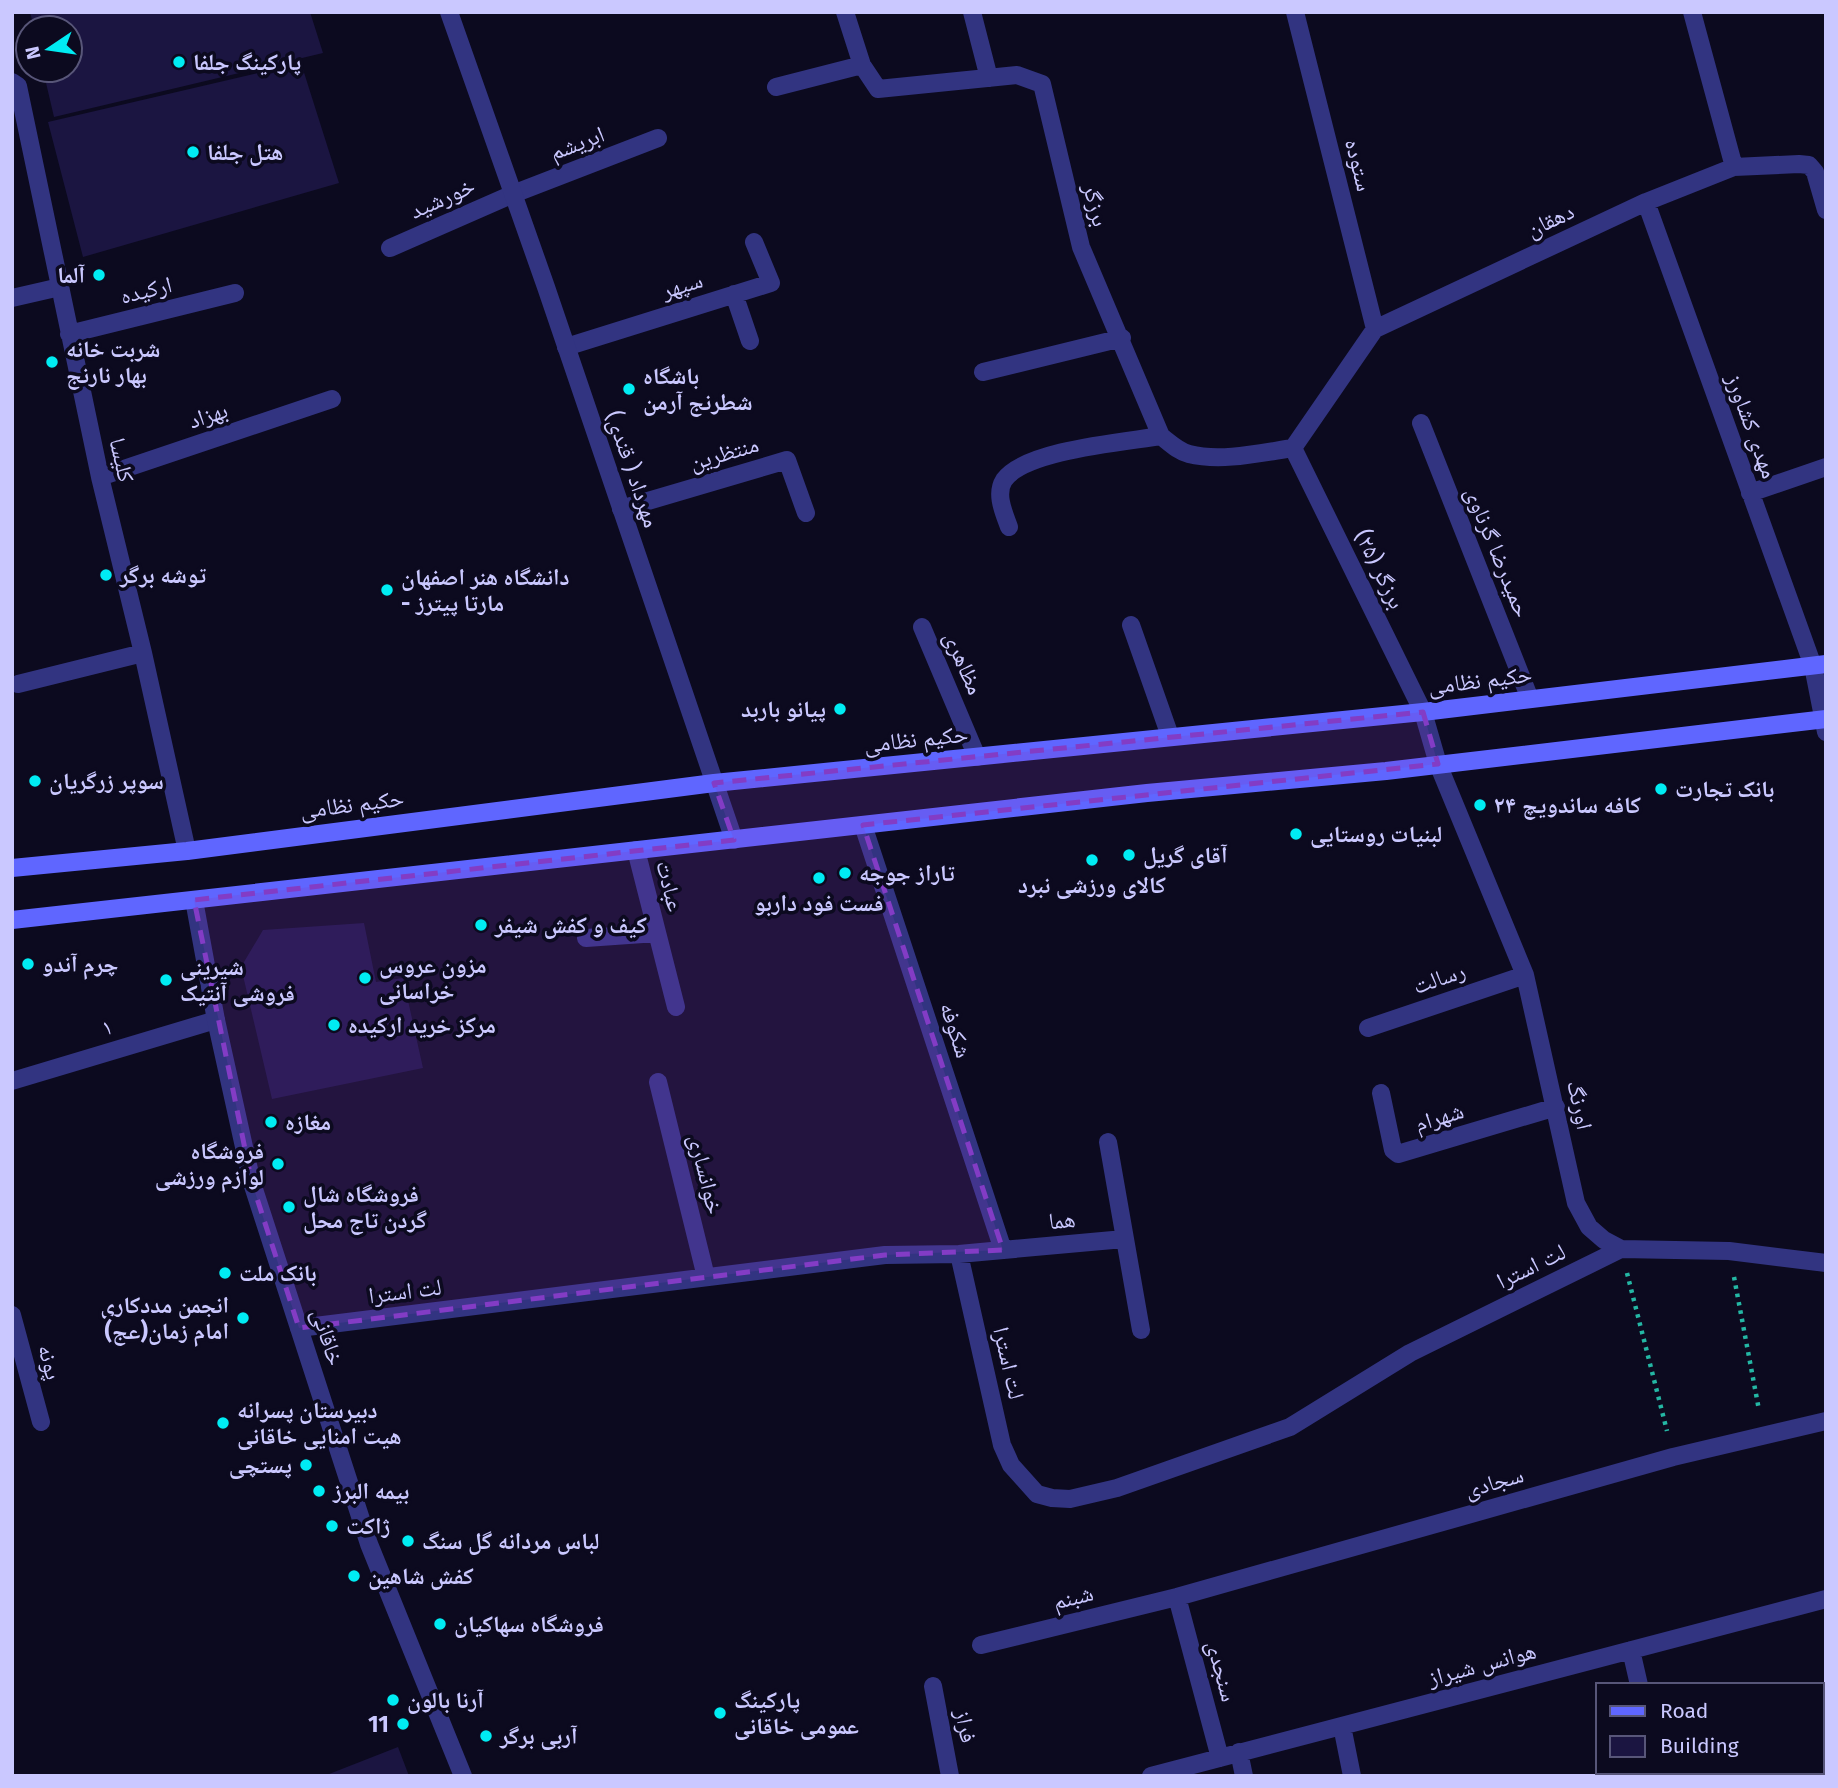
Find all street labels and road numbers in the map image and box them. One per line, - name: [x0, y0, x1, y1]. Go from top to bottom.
- street label: ابریشم: [546, 120, 609, 168]
- street label: ستوده: [1339, 136, 1379, 194]
- street label: خورشید: [405, 171, 479, 225]
- street label: برزگر: [1077, 180, 1115, 229]
- street label: دهقان: [1522, 197, 1578, 243]
- street label: سپهر: [657, 266, 706, 305]
- street label: ارکیده: [117, 270, 175, 310]
- street label: مهدی کشاورز: [1720, 369, 1784, 482]
- street label: بهزاد: [185, 396, 231, 434]
- street label: مهرداد ( قندی): [600, 407, 666, 531]
- street label: منتظرین: [686, 430, 762, 476]
- street label: کلیسا: [103, 435, 141, 485]
- street label: حمیدرضا گرناوی: [1459, 483, 1537, 621]
- street label: برزگر (۲۵): [1349, 525, 1411, 613]
- street label: مظاهری: [938, 627, 990, 699]
- street label: حکیم نظامی: [1426, 660, 1534, 702]
- street label: حکیم نظامی: [863, 720, 970, 760]
- street label: حکیم نظامی: [298, 784, 406, 826]
- street label: عبادت: [650, 858, 690, 915]
- street label: رسالت: [1409, 956, 1469, 1000]
- street label: شکوفه: [934, 999, 978, 1061]
- street label: ۱: [98, 1012, 116, 1042]
- street label: اورنگ: [1561, 1078, 1599, 1132]
- street label: شهرام: [1411, 1096, 1468, 1140]
- street label: خوانساری: [683, 1131, 729, 1217]
- street label: هما: [1047, 1205, 1077, 1235]
- street label: لت استرا: [1492, 1237, 1570, 1295]
- street label: لت استرا: [367, 1273, 443, 1309]
- street label: خاقانی: [306, 1305, 350, 1369]
- street label: لت استرا: [987, 1324, 1031, 1402]
- street label: پونه: [32, 1341, 68, 1383]
- street label: سجادی: [1461, 1460, 1527, 1504]
- street label: شبنم: [1050, 1578, 1097, 1617]
- street label: هوانس شیراز: [1424, 1636, 1539, 1692]
- street label: سنجدی: [1200, 1637, 1244, 1705]
- street label: فراز: [949, 1706, 983, 1745]

